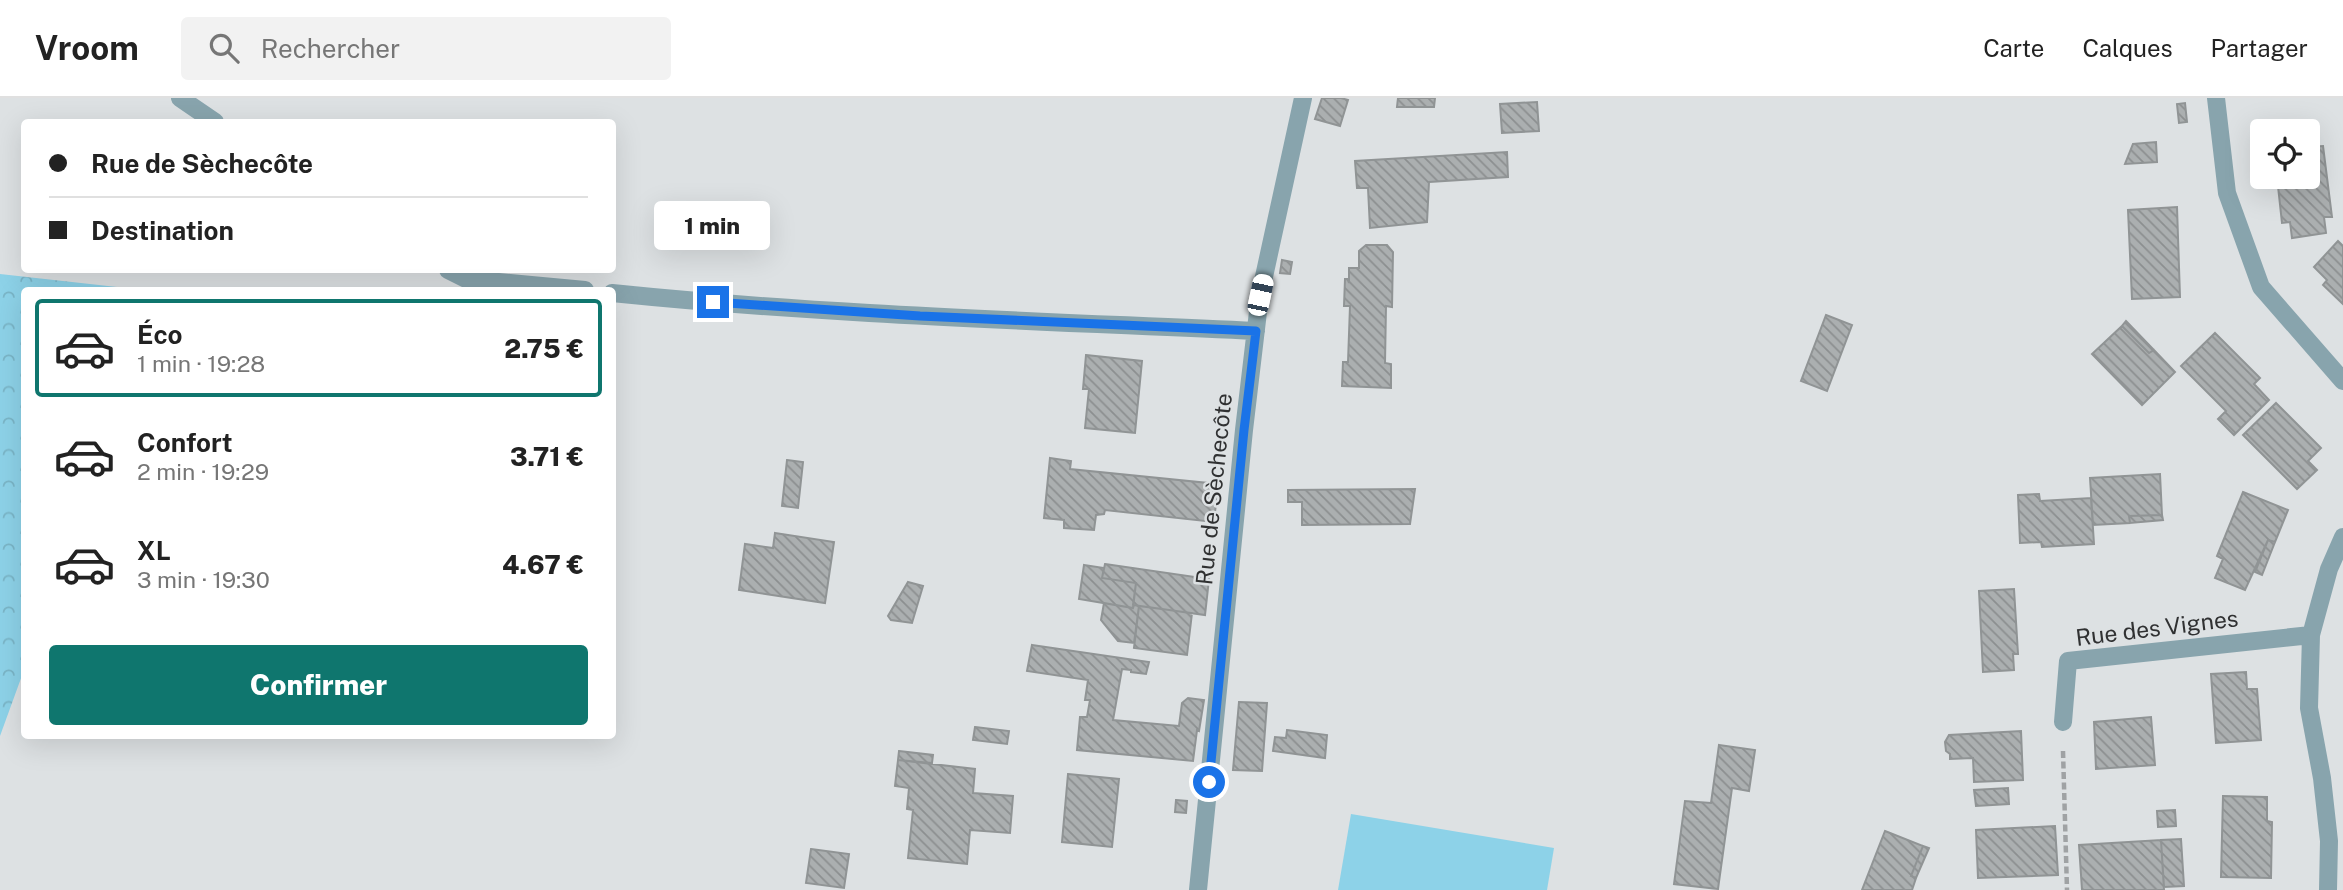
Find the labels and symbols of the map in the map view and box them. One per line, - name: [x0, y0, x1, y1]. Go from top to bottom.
- callout: 1 min: [655, 200, 771, 250]
- car: [1246, 272, 1275, 318]
- route end: [697, 286, 729, 318]
- street label: Rue de Sèchecôte: [1190, 392, 1237, 586]
- street label: Rue des Vignes: [2074, 604, 2240, 651]
- route start: [1193, 766, 1225, 798]

